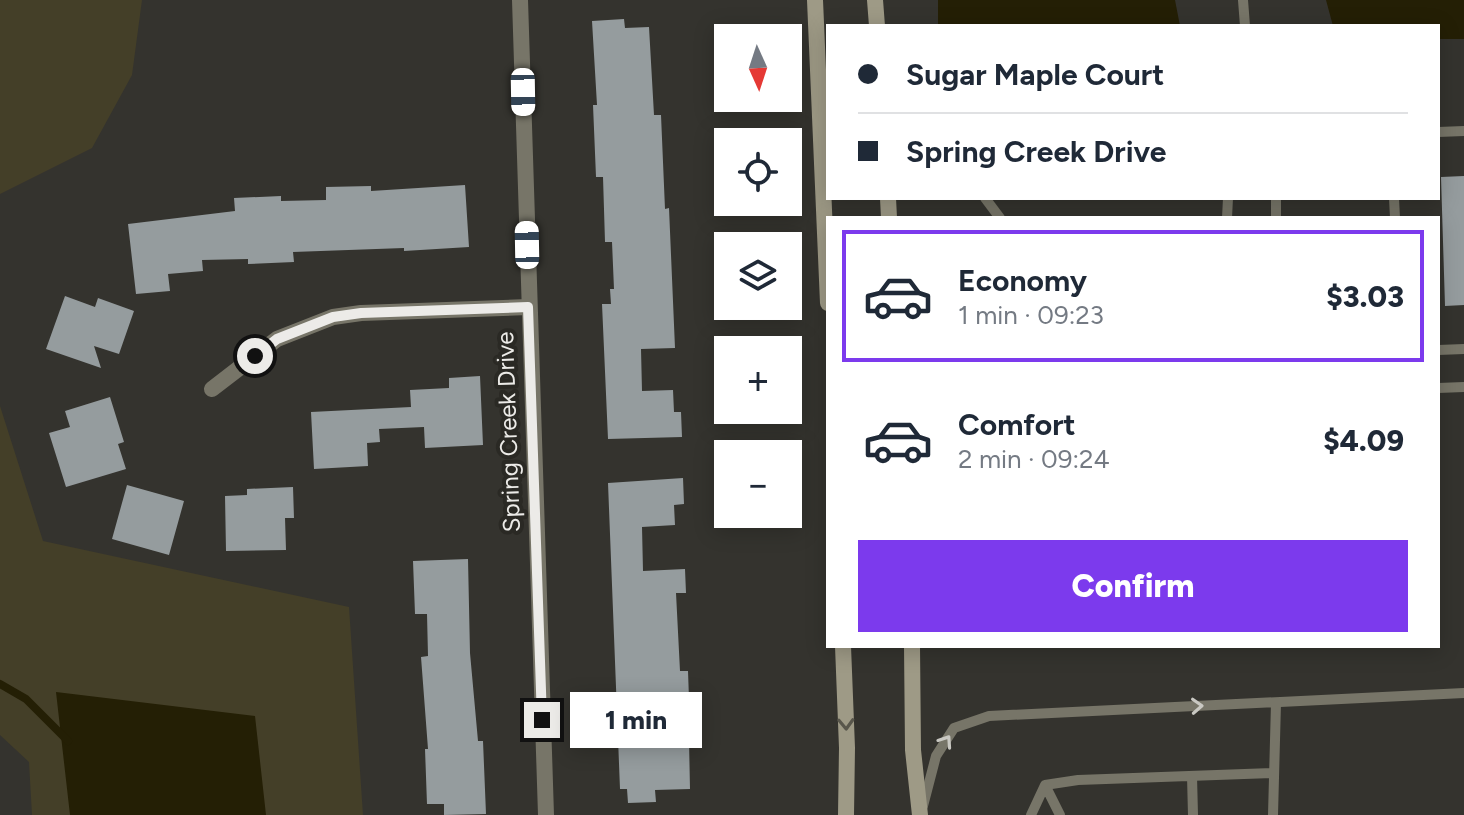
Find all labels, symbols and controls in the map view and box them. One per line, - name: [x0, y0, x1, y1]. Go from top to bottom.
- north arrow: [714, 24, 802, 112]
- map controls: [714, 24, 802, 528]
- text: Sugar Maple Court: [906, 56, 1164, 93]
- car: [511, 68, 535, 116]
- button: locate: [714, 128, 802, 216]
- text: Spring Creek Drive: [906, 133, 1166, 170]
- car: [515, 221, 539, 269]
- button: layers: [714, 232, 802, 320]
- icon: car: [862, 260, 934, 332]
- text: Economy: [958, 262, 1087, 299]
- text: $3.03: [1326, 278, 1404, 315]
- text: 1 min · 09:23: [958, 299, 1104, 331]
- street label: Spring Creek Drive: [490, 331, 526, 533]
- button: +: [714, 336, 802, 424]
- route start: [237, 338, 273, 374]
- icon: car: [862, 404, 934, 476]
- text: Comfort: [958, 406, 1076, 443]
- text: $4.09: [1323, 422, 1404, 459]
- button: −: [714, 440, 802, 528]
- text: 2 min · 09:24: [958, 443, 1110, 475]
- button: Confirm: [858, 540, 1408, 632]
- callout: 1 min: [570, 692, 702, 748]
- one-way arrow: [1191, 698, 1204, 715]
- route end: [524, 702, 560, 738]
- text: 1 min: [605, 704, 667, 736]
- one-way arrow: [837, 718, 854, 731]
- one-way arrow: [936, 735, 951, 749]

